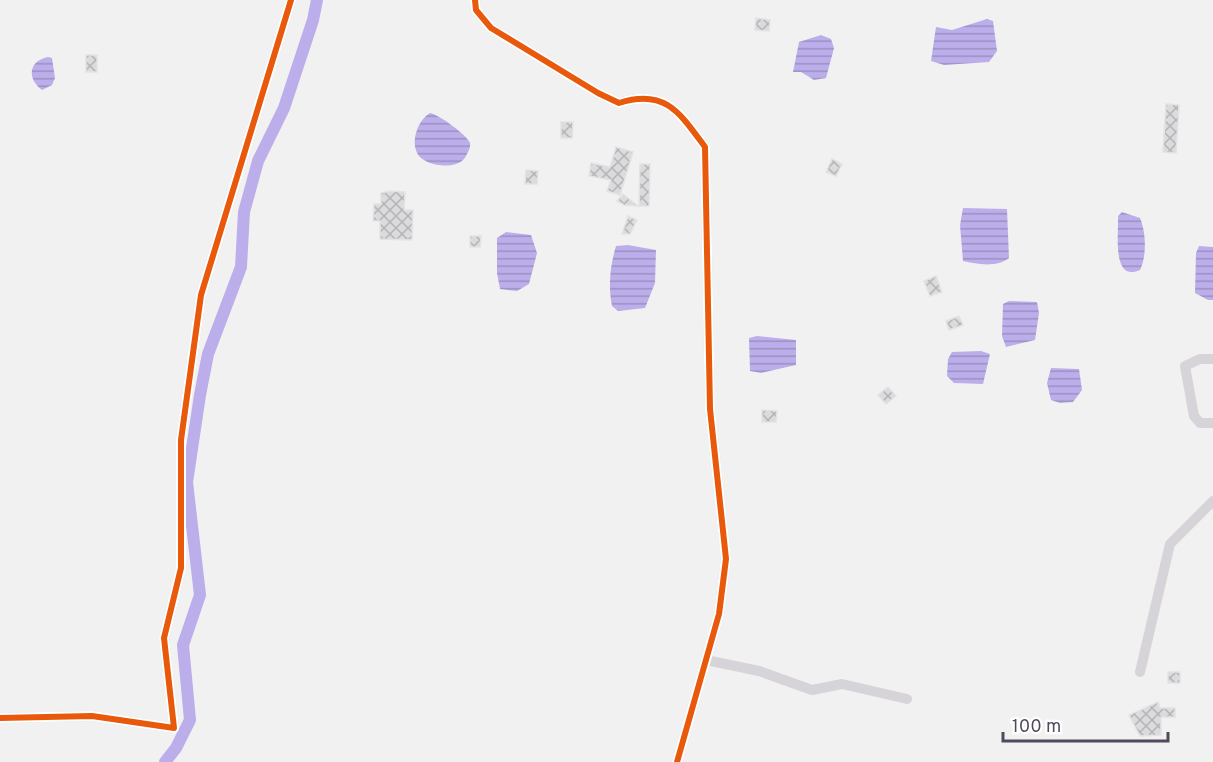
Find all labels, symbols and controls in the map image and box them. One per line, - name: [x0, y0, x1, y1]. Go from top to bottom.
- scale bar: [1003, 705, 1168, 743]
- text: 100 m: [1012, 716, 1061, 739]

